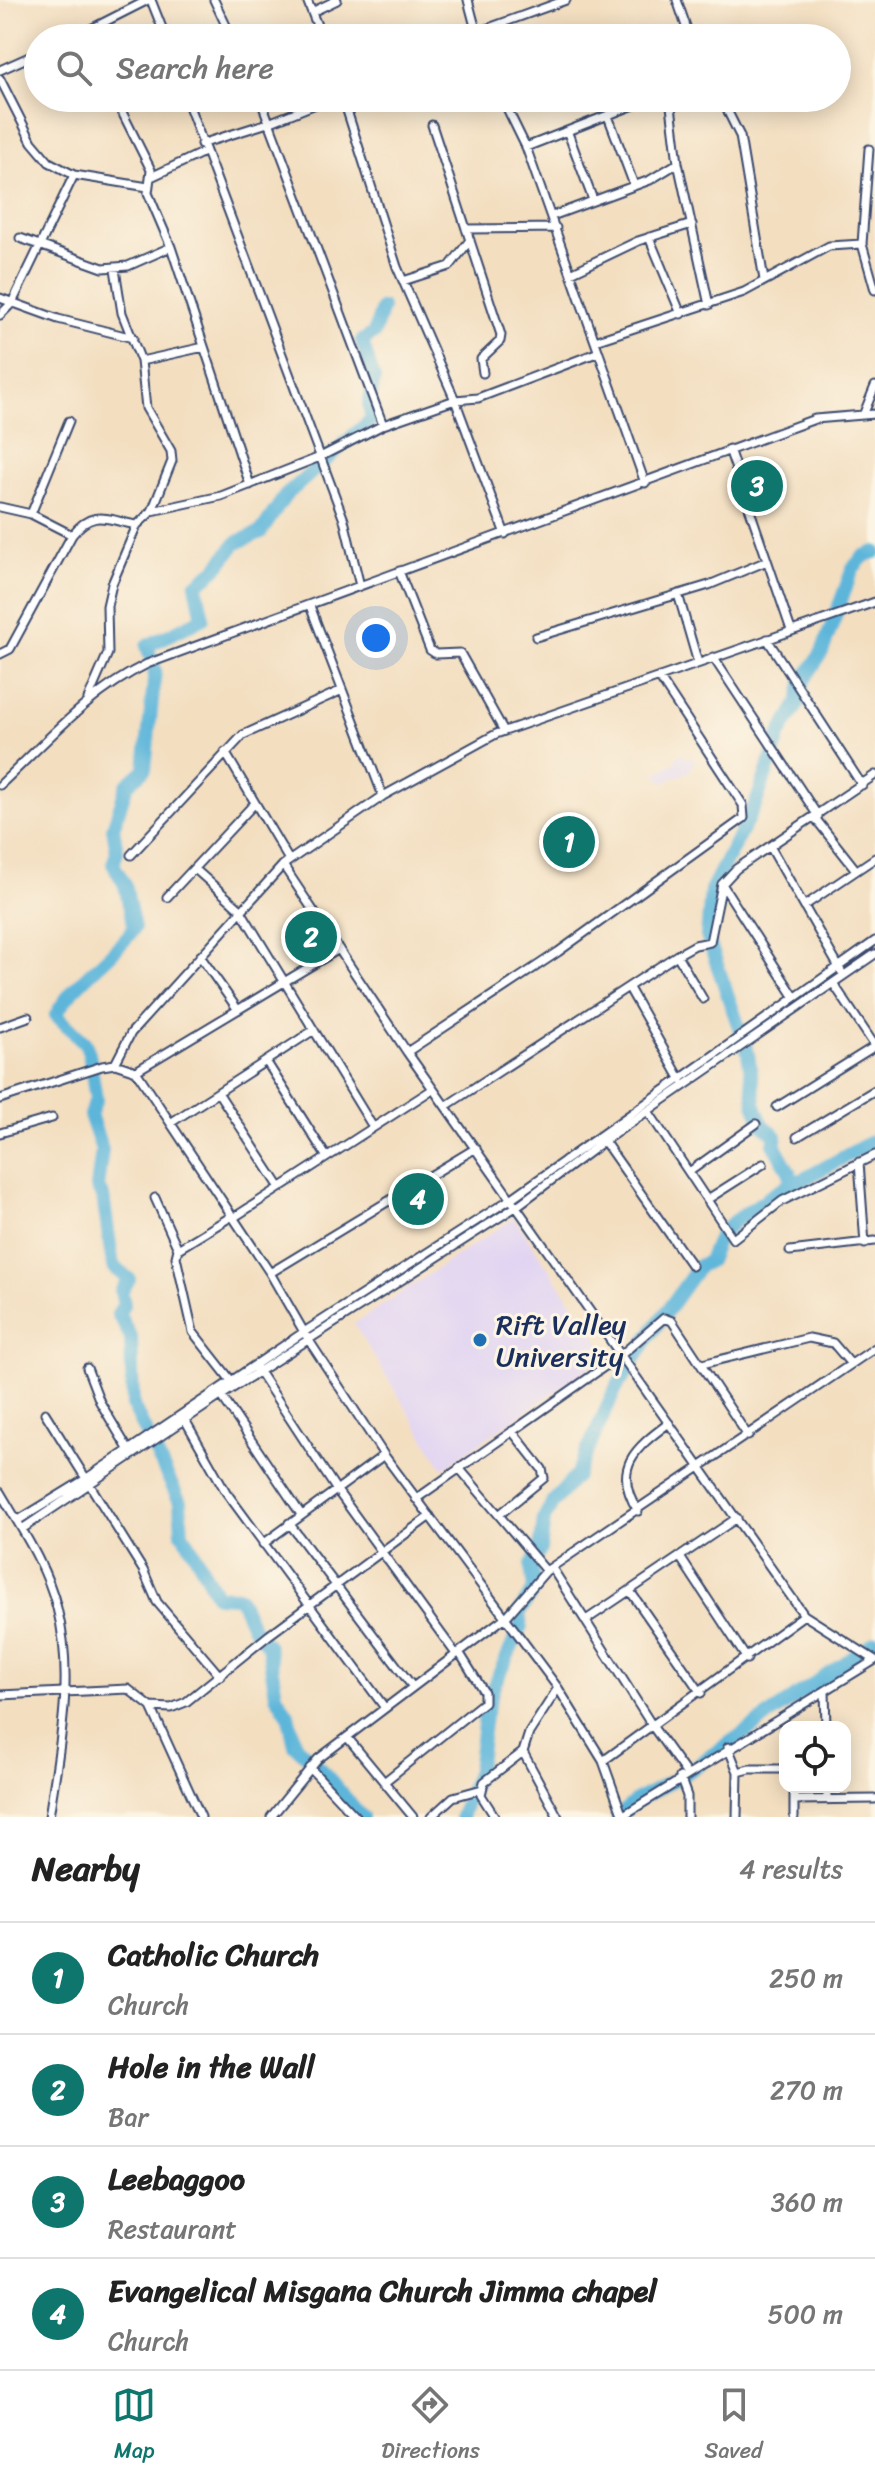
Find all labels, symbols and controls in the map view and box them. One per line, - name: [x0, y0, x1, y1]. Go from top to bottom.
- search box: [24, 24, 851, 112]
- text: Search here: [116, 41, 274, 95]
- icon: search: [52, 46, 96, 90]
- pin: 3: [731, 456, 783, 516]
- your location: [356, 618, 396, 658]
- pin: 1: [543, 812, 595, 872]
- pin: 2: [285, 907, 337, 967]
- pin: 4: [392, 1169, 444, 1229]
- place label: Rift Valley University: [496, 1300, 627, 1381]
- marker: Rift Valley University: [471, 1331, 489, 1349]
- map controls: [779, 1721, 851, 1793]
- button: locate: [779, 1721, 851, 1793]
- text: Nearby: [32, 1839, 140, 1899]
- text: 4 results: [739, 1846, 843, 1892]
- text: Catholic Church: [108, 1928, 319, 1982]
- text: 1: [52, 1955, 64, 2001]
- text: 250 m: [769, 1955, 843, 2001]
- text: Church: [108, 1982, 189, 2028]
- text: Hole in the Wall: [108, 2040, 315, 2094]
- text: 2: [50, 2067, 66, 2113]
- text: 270 m: [770, 2067, 843, 2113]
- text: Bar: [108, 2094, 148, 2140]
- text: Leebaggoo: [108, 2152, 245, 2206]
- text: 3: [51, 2179, 65, 2225]
- text: 360 m: [771, 2179, 843, 2225]
- text: Restaurant: [108, 2206, 237, 2252]
- text: Evangelical Misgana Church Jimma chapel: [108, 2264, 657, 2318]
- text: 4: [50, 2291, 66, 2337]
- text: 500 m: [768, 2291, 843, 2337]
- text: Church: [108, 2318, 189, 2364]
- tab: Map: [112, 2383, 156, 2470]
- tab: Directions: [381, 2383, 480, 2470]
- tab: Saved: [705, 2383, 763, 2470]

